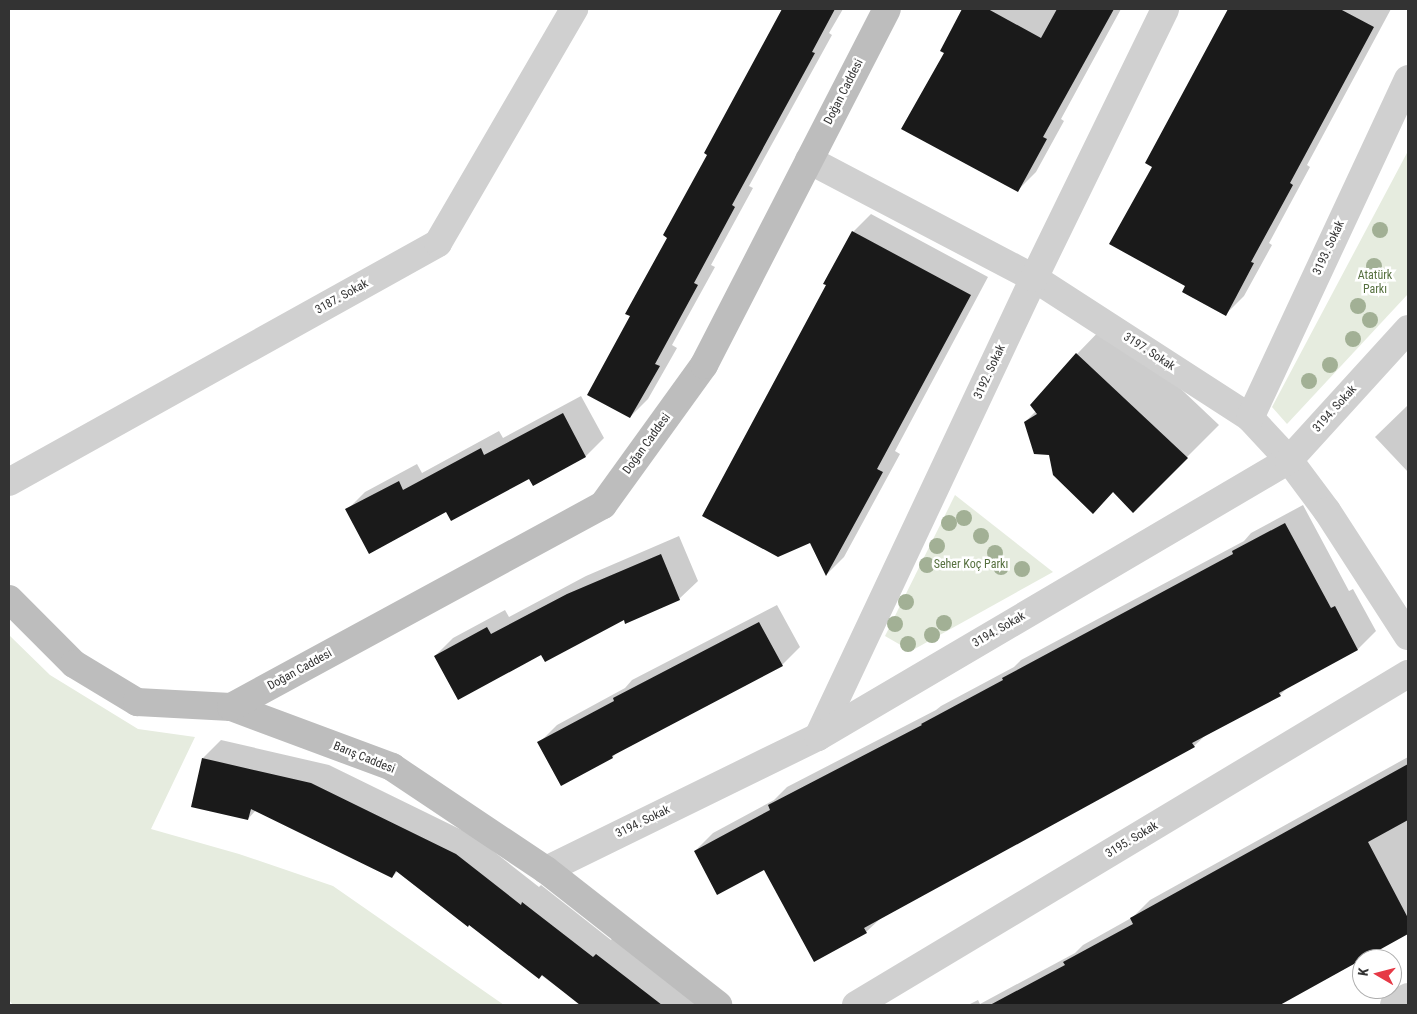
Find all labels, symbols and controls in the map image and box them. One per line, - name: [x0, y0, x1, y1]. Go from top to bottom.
- street label: Doğan Caddesi: [821, 57, 867, 127]
- street label: 3193. Sokak: [1310, 218, 1348, 278]
- park label: Atatürk Parkı: [1358, 269, 1392, 297]
- street label: 3187. Sokak: [313, 277, 371, 317]
- street label: 3197. Sokak: [1121, 330, 1177, 374]
- street label: 3192. Sokak: [971, 342, 1009, 402]
- street label: 3194. Sokak: [1310, 382, 1360, 436]
- street label: Doğan Caddesi: [620, 411, 674, 477]
- park label: Seher Koç Parkı: [934, 558, 1008, 572]
- street label: 3194. Sokak: [970, 609, 1028, 651]
- street label: Doğan Caddesi: [265, 646, 335, 694]
- street label: Barış Caddesi: [331, 739, 397, 777]
- street label: 3194. Sokak: [614, 803, 672, 841]
- street label: 3195. Sokak: [1103, 819, 1161, 861]
- north arrow: [1352, 949, 1402, 999]
- text: K: [1355, 967, 1372, 977]

